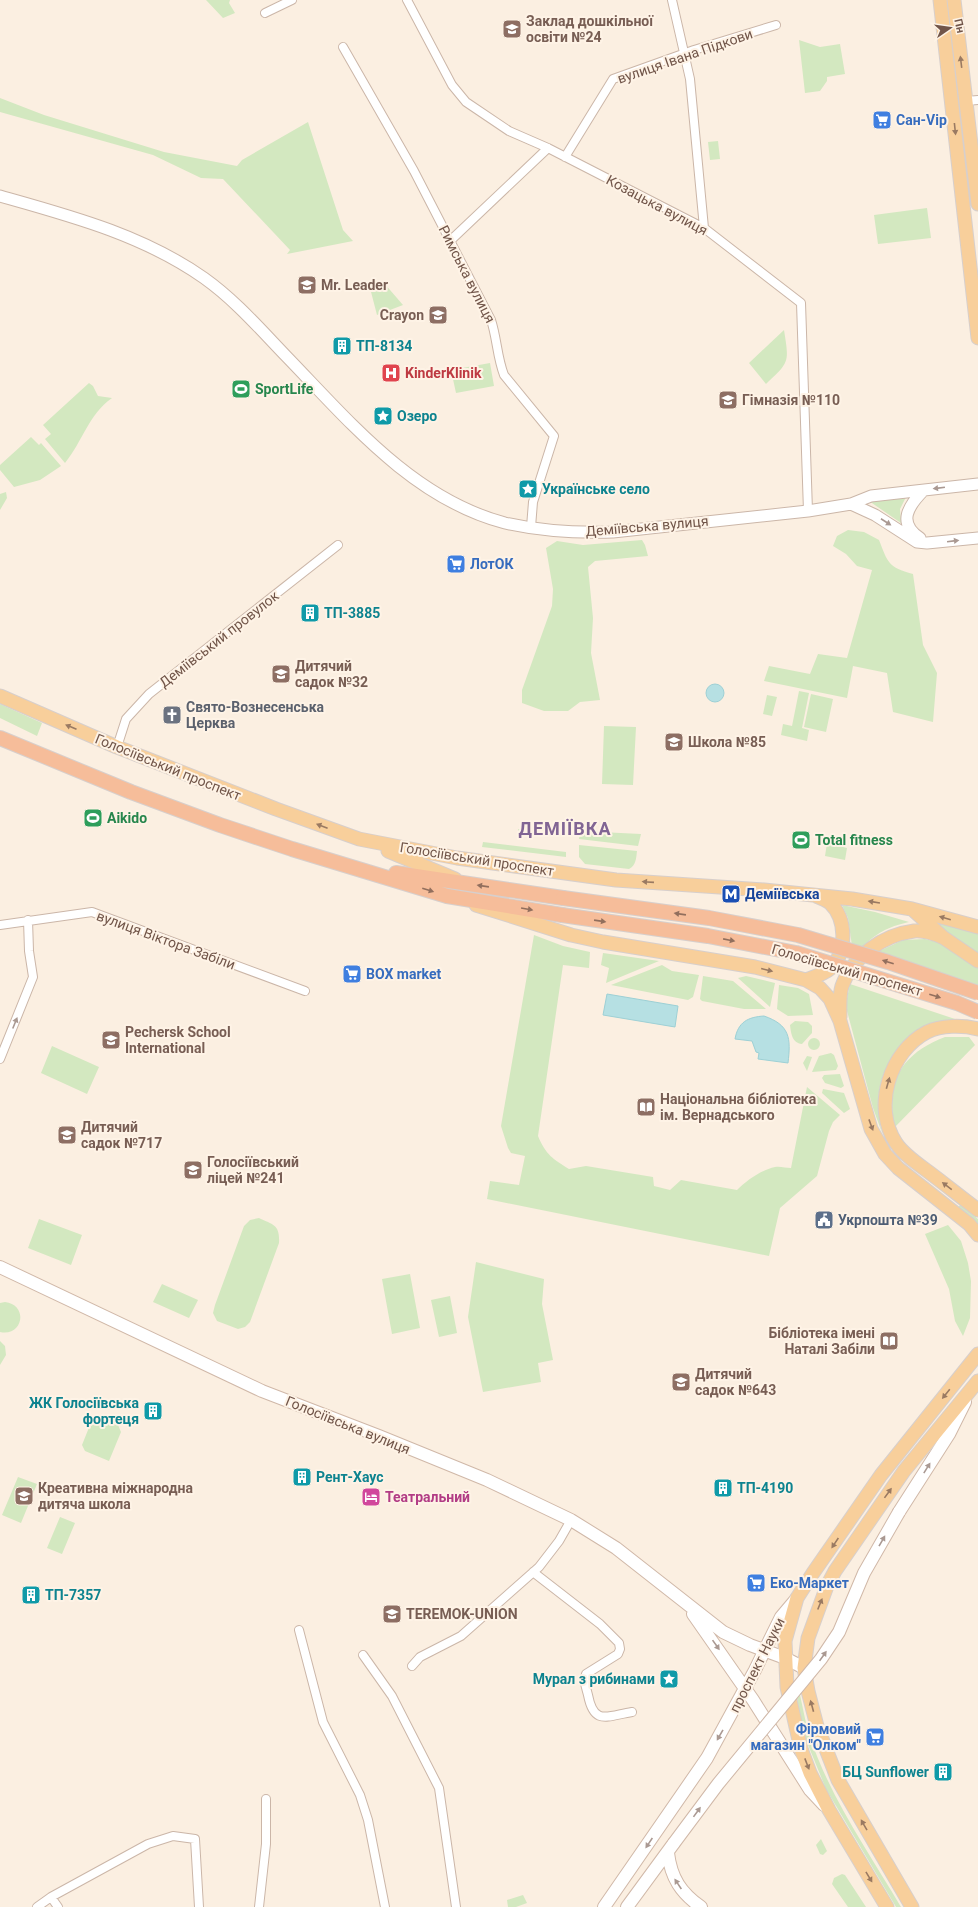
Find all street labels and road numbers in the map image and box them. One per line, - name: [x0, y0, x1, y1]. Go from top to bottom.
- street label: вулиця Івана Підкови: [615, 25, 755, 87]
- street label: Козацька вулиця: [604, 172, 710, 238]
- street label: Римська вулиця: [435, 223, 499, 325]
- street label: Деміївська вулиця: [585, 513, 709, 539]
- street label: Деміївський провулок: [156, 587, 282, 691]
- street label: Голосіївський проспект: [93, 730, 243, 804]
- street label: Голосіївський проспект: [399, 839, 555, 879]
- street label: вулиця Віктора Забіли: [95, 907, 237, 973]
- street label: Голосіївський проспект: [770, 941, 924, 999]
- street label: Голосіївська вулиця: [283, 1393, 413, 1457]
- street label: проспект Науки: [726, 1615, 788, 1715]

